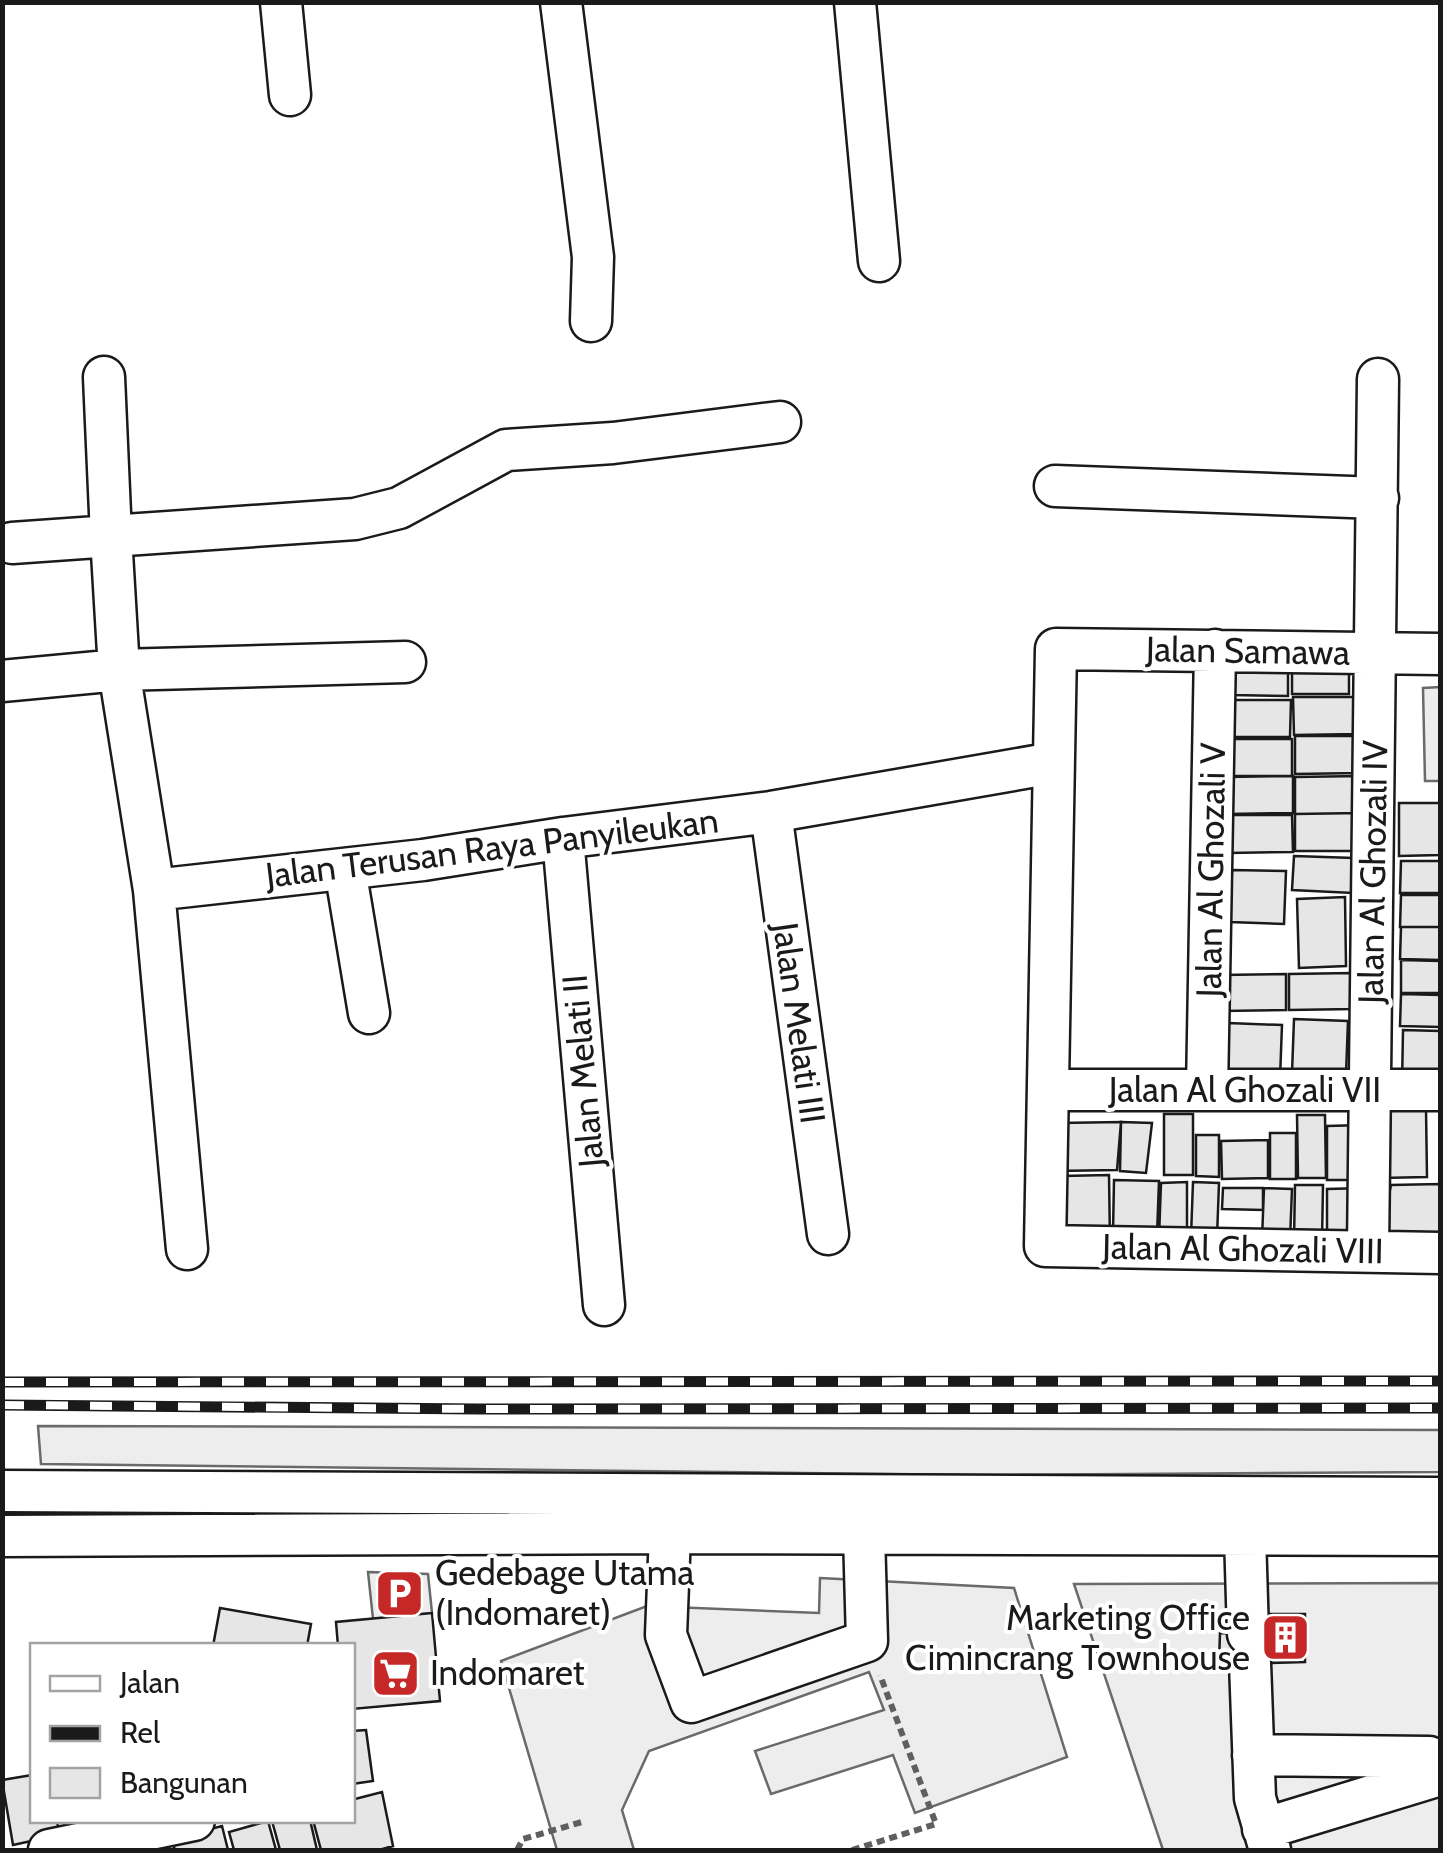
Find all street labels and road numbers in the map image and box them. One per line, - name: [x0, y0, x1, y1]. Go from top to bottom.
- street label: Jalan Samawa: [1145, 627, 1351, 674]
- street label: Jalan Al Ghozali IV: [1349, 739, 1396, 1005]
- street label: Jalan Al Ghozali V: [1187, 742, 1234, 999]
- street label: Jalan Terusan Raya Panyileukan: [262, 798, 721, 897]
- street label: Jalan Melati III: [764, 919, 835, 1126]
- street label: Jalan Melati II: [553, 973, 612, 1170]
- street label: Jalan Al Ghozali VII: [1108, 1068, 1381, 1111]
- street label: Jalan Al Ghozali VIII: [1101, 1225, 1384, 1272]

